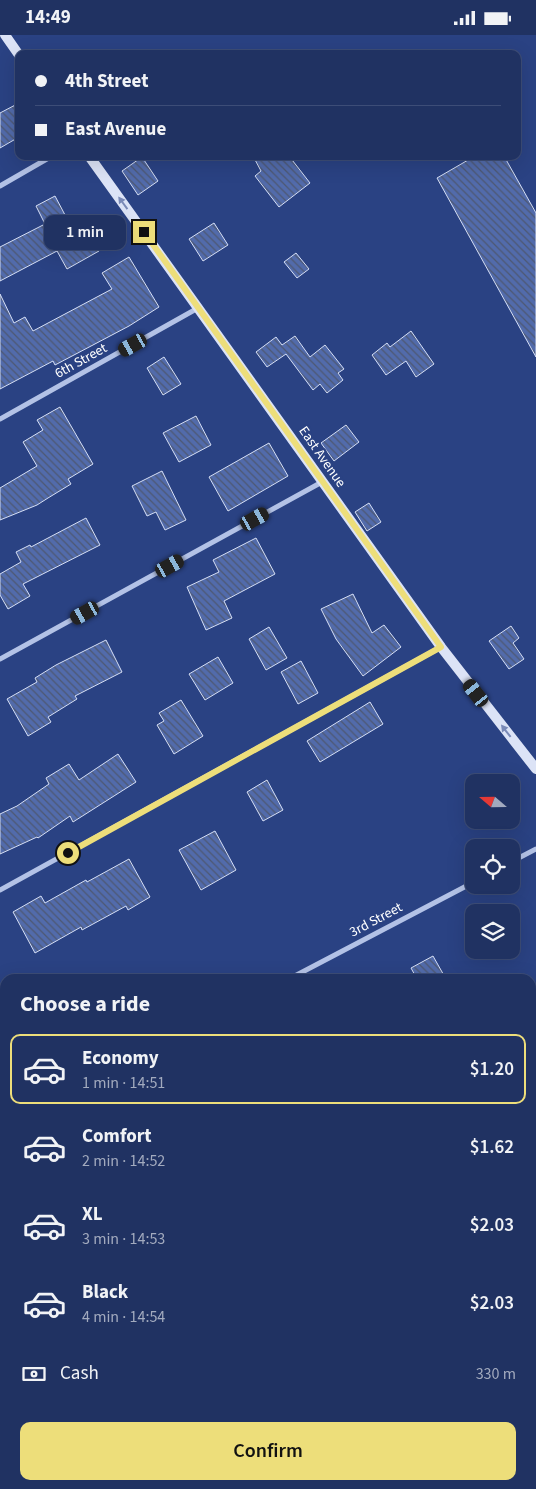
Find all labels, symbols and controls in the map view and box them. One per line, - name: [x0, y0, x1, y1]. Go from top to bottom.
- text: 14:49: [25, 4, 71, 31]
- text: 4th Street: [65, 68, 148, 95]
- text: East Avenue: [65, 116, 166, 143]
- one-way arrow: [118, 196, 128, 210]
- callout: 1 min: [44, 215, 126, 249]
- text: 1 min: [66, 221, 104, 243]
- route end: [133, 221, 155, 243]
- car: [116, 331, 149, 359]
- street label: 6th Street: [51, 338, 111, 384]
- street label: East Avenue: [294, 422, 350, 492]
- car: [238, 505, 271, 533]
- car: [153, 552, 186, 580]
- car: [68, 599, 101, 627]
- car: [460, 677, 491, 709]
- one-way arrow: [501, 724, 511, 738]
- north arrow: [465, 774, 520, 829]
- map controls: [465, 774, 520, 959]
- button: locate: [465, 839, 520, 894]
- route start: [57, 842, 79, 864]
- street label: 3rd Street: [346, 898, 406, 942]
- button: layers: [465, 904, 520, 959]
- text: Choose a ride: [20, 988, 150, 1020]
- text: Economy: [82, 1045, 159, 1072]
- icon: car: [22, 1047, 67, 1092]
- text: $1.20: [470, 1056, 514, 1083]
- text: 1 min · 14:51: [82, 1072, 165, 1094]
- text: Comfort: [82, 1123, 152, 1150]
- icon: car: [22, 1125, 67, 1170]
- text: $1.62: [470, 1134, 514, 1161]
- text: 2 min · 14:52: [82, 1150, 165, 1172]
- text: XL: [82, 1201, 103, 1228]
- icon: car: [22, 1203, 67, 1248]
- text: $2.03: [470, 1212, 514, 1239]
- text: 3 min · 14:53: [82, 1228, 165, 1250]
- text: Black: [82, 1279, 128, 1306]
- icon: car: [22, 1281, 67, 1326]
- text: $2.03: [470, 1290, 514, 1317]
- text: 4 min · 14:54: [82, 1306, 165, 1328]
- icon: cash: [20, 1360, 48, 1388]
- text: Cash: [60, 1360, 99, 1387]
- text: 330 m: [476, 1363, 516, 1385]
- button: Confirm: [20, 1422, 516, 1480]

